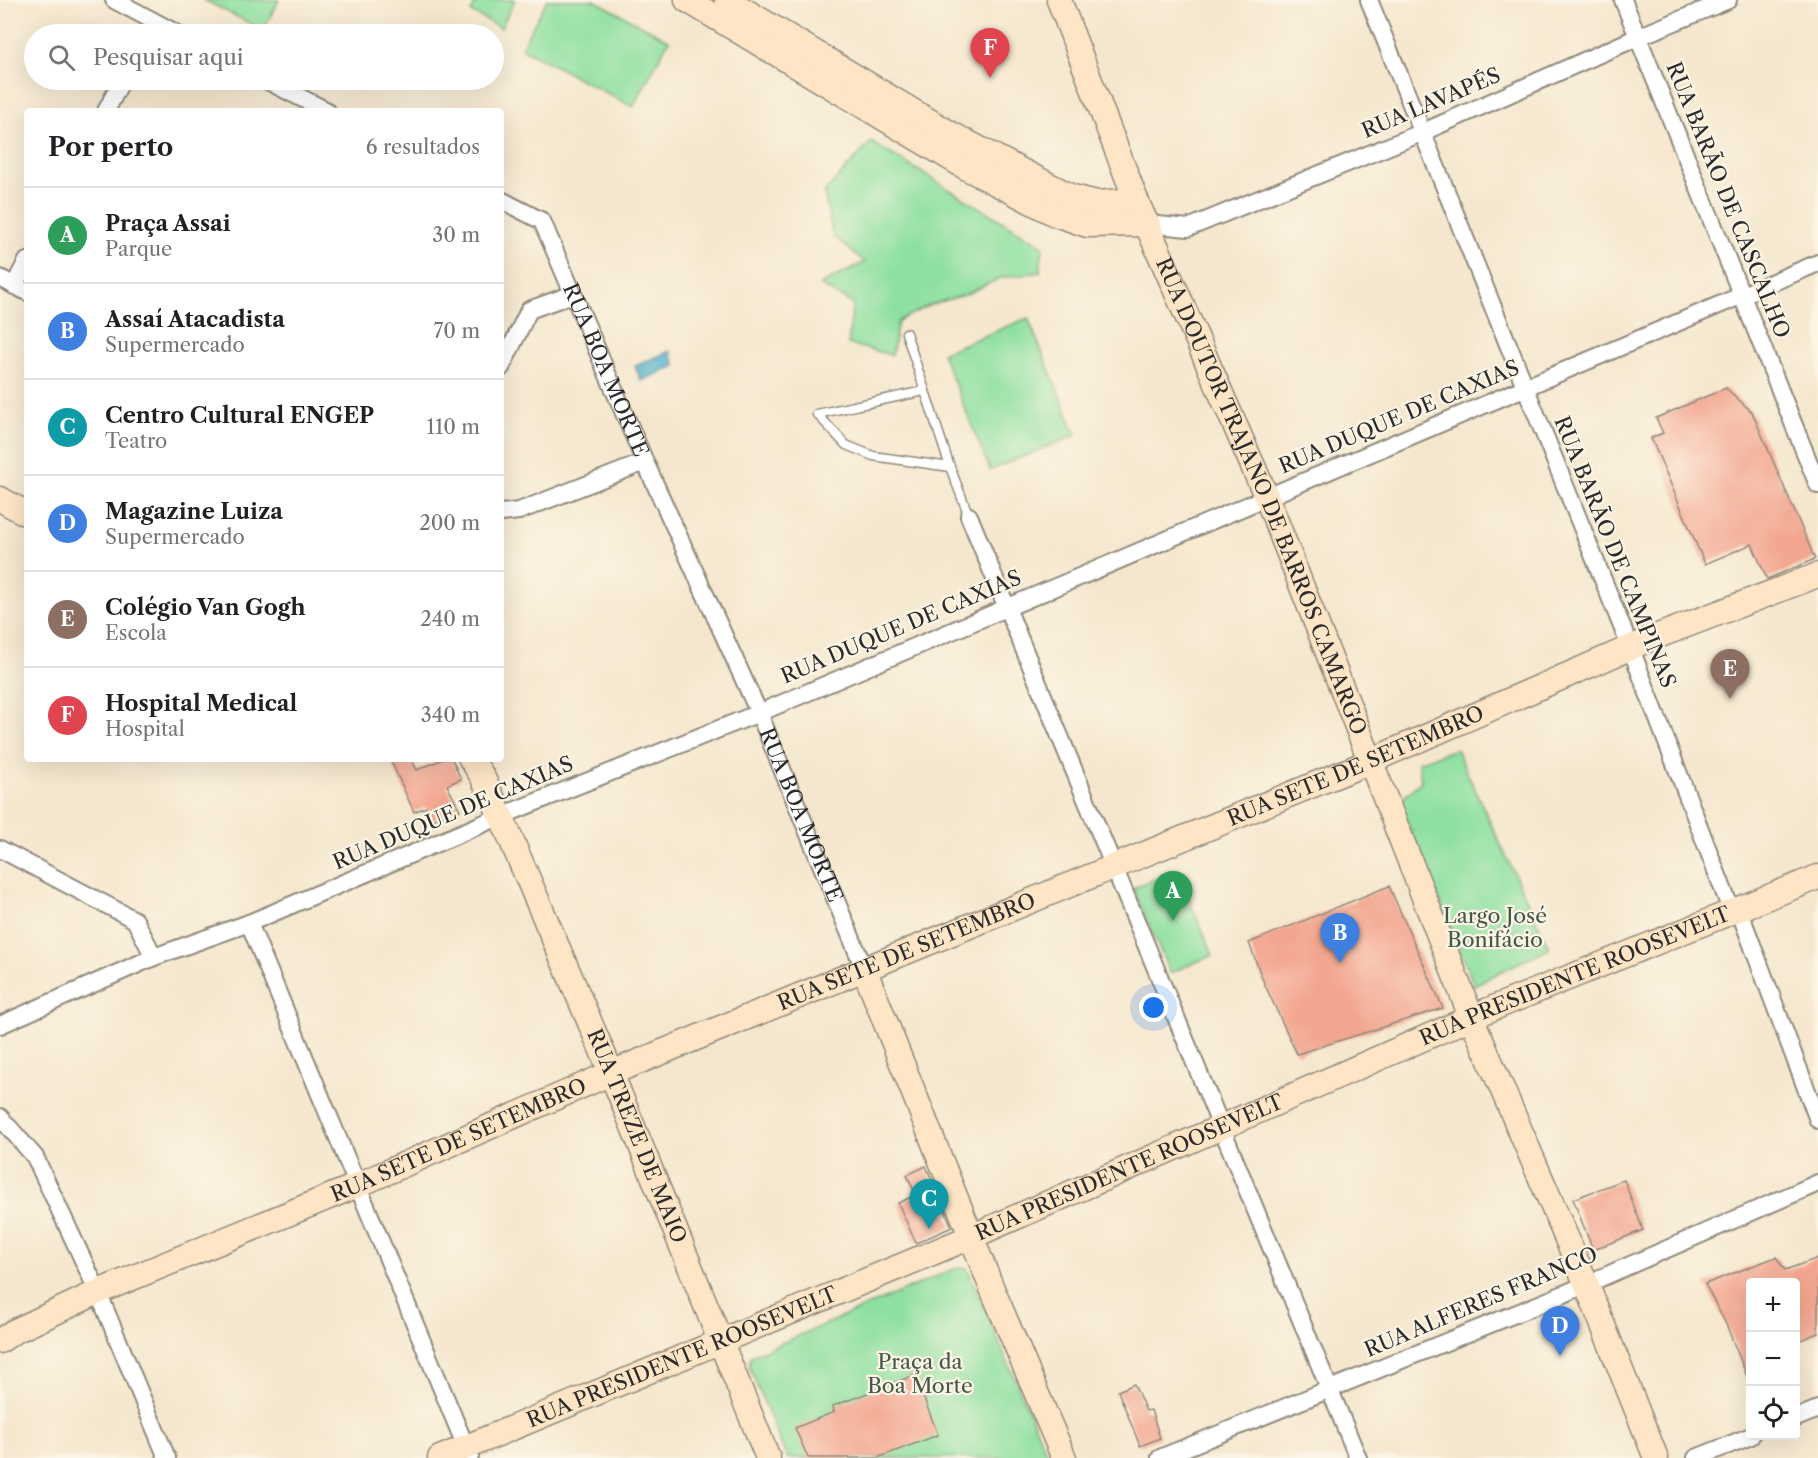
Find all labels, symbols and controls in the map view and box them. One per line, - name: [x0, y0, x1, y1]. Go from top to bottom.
- search box: [24, 24, 504, 90]
- pin: F: [970, 28, 1010, 78]
- icon: search: [45, 41, 78, 74]
- text: Pesquisar aqui: [93, 44, 243, 71]
- street label: RUA BARÃO DE CASCALHO: [1661, 58, 1795, 342]
- street label: RUA LAVAPÉS: [1358, 62, 1504, 143]
- text: Por perto: [48, 131, 173, 163]
- text: 6 resultados: [366, 135, 480, 159]
- text: Praça Assai: [105, 210, 231, 237]
- text: A: [60, 223, 75, 247]
- text: 30 m: [432, 223, 480, 247]
- text: Parque: [105, 237, 172, 261]
- street label: RUA DOUTOR TRAJANO DE BARROS CAMARGO: [1151, 254, 1372, 738]
- street label: RUA BOA MORTE: [558, 279, 654, 460]
- text: Assaí Atacadista: [105, 306, 285, 333]
- text: B: [60, 319, 75, 343]
- text: 70 m: [434, 319, 480, 343]
- text: Supermercado: [105, 333, 245, 357]
- street label: RUA DUQUE DE CAXIAS: [1275, 355, 1523, 479]
- text: Centro Cultural ENGEP: [105, 402, 374, 429]
- street label: RUA BARÃO DE CAMPINAS: [1549, 412, 1682, 691]
- text: C: [59, 415, 76, 439]
- text: 110 m: [427, 415, 480, 439]
- text: Teatro: [105, 429, 167, 453]
- text: Magazine Luiza: [105, 498, 283, 525]
- text: D: [59, 511, 76, 535]
- text: 200 m: [419, 511, 480, 535]
- text: Supermercado: [105, 525, 245, 549]
- street label: RUA DUQUE DE CAXIAS: [777, 565, 1025, 689]
- text: Colégio Van Gogh: [105, 594, 306, 621]
- text: E: [60, 607, 75, 631]
- text: 240 m: [420, 607, 480, 631]
- text: Escola: [105, 621, 167, 645]
- pin: E: [1710, 650, 1750, 699]
- text: Hospital Medical: [105, 690, 297, 717]
- street label: RUA SETE DE SETEMBRO: [1223, 700, 1488, 831]
- text: F: [61, 703, 74, 727]
- text: 340 m: [421, 703, 480, 727]
- text: Hospital: [105, 717, 185, 741]
- street label: RUA BOA MORTE: [754, 724, 848, 906]
- street label: RUA DUQUE DE CAXIAS: [329, 751, 577, 875]
- pin: A: [1154, 872, 1192, 921]
- street label: RUA SETE DE SETEMBRO: [774, 887, 1039, 1015]
- street label: RUA PRESIDENTE ROOSEVELT: [1415, 901, 1734, 1051]
- park label: Largo José Bonifácio: [1443, 903, 1547, 952]
- pin: B: [1320, 914, 1360, 963]
- your location: [1139, 993, 1168, 1022]
- street label: RUA TREZE DE MAIO: [582, 1025, 692, 1246]
- street label: RUA SETE DE SETEMBRO: [327, 1073, 590, 1207]
- street label: RUA PRESIDENTE ROOSEVELT: [971, 1088, 1287, 1245]
- pin: C: [910, 1180, 948, 1229]
- street label: RUA ALFERES FRANCO: [1360, 1241, 1601, 1362]
- map controls: [1746, 1278, 1800, 1440]
- button: +: [1746, 1278, 1800, 1332]
- street label: RUA PRESIDENTE ROOSEVELT: [523, 1281, 841, 1433]
- pin: D: [1540, 1306, 1580, 1356]
- button: −: [1746, 1332, 1800, 1386]
- park label: Praça da Boa Morte: [867, 1349, 973, 1398]
- button: locate: [1746, 1386, 1800, 1440]

